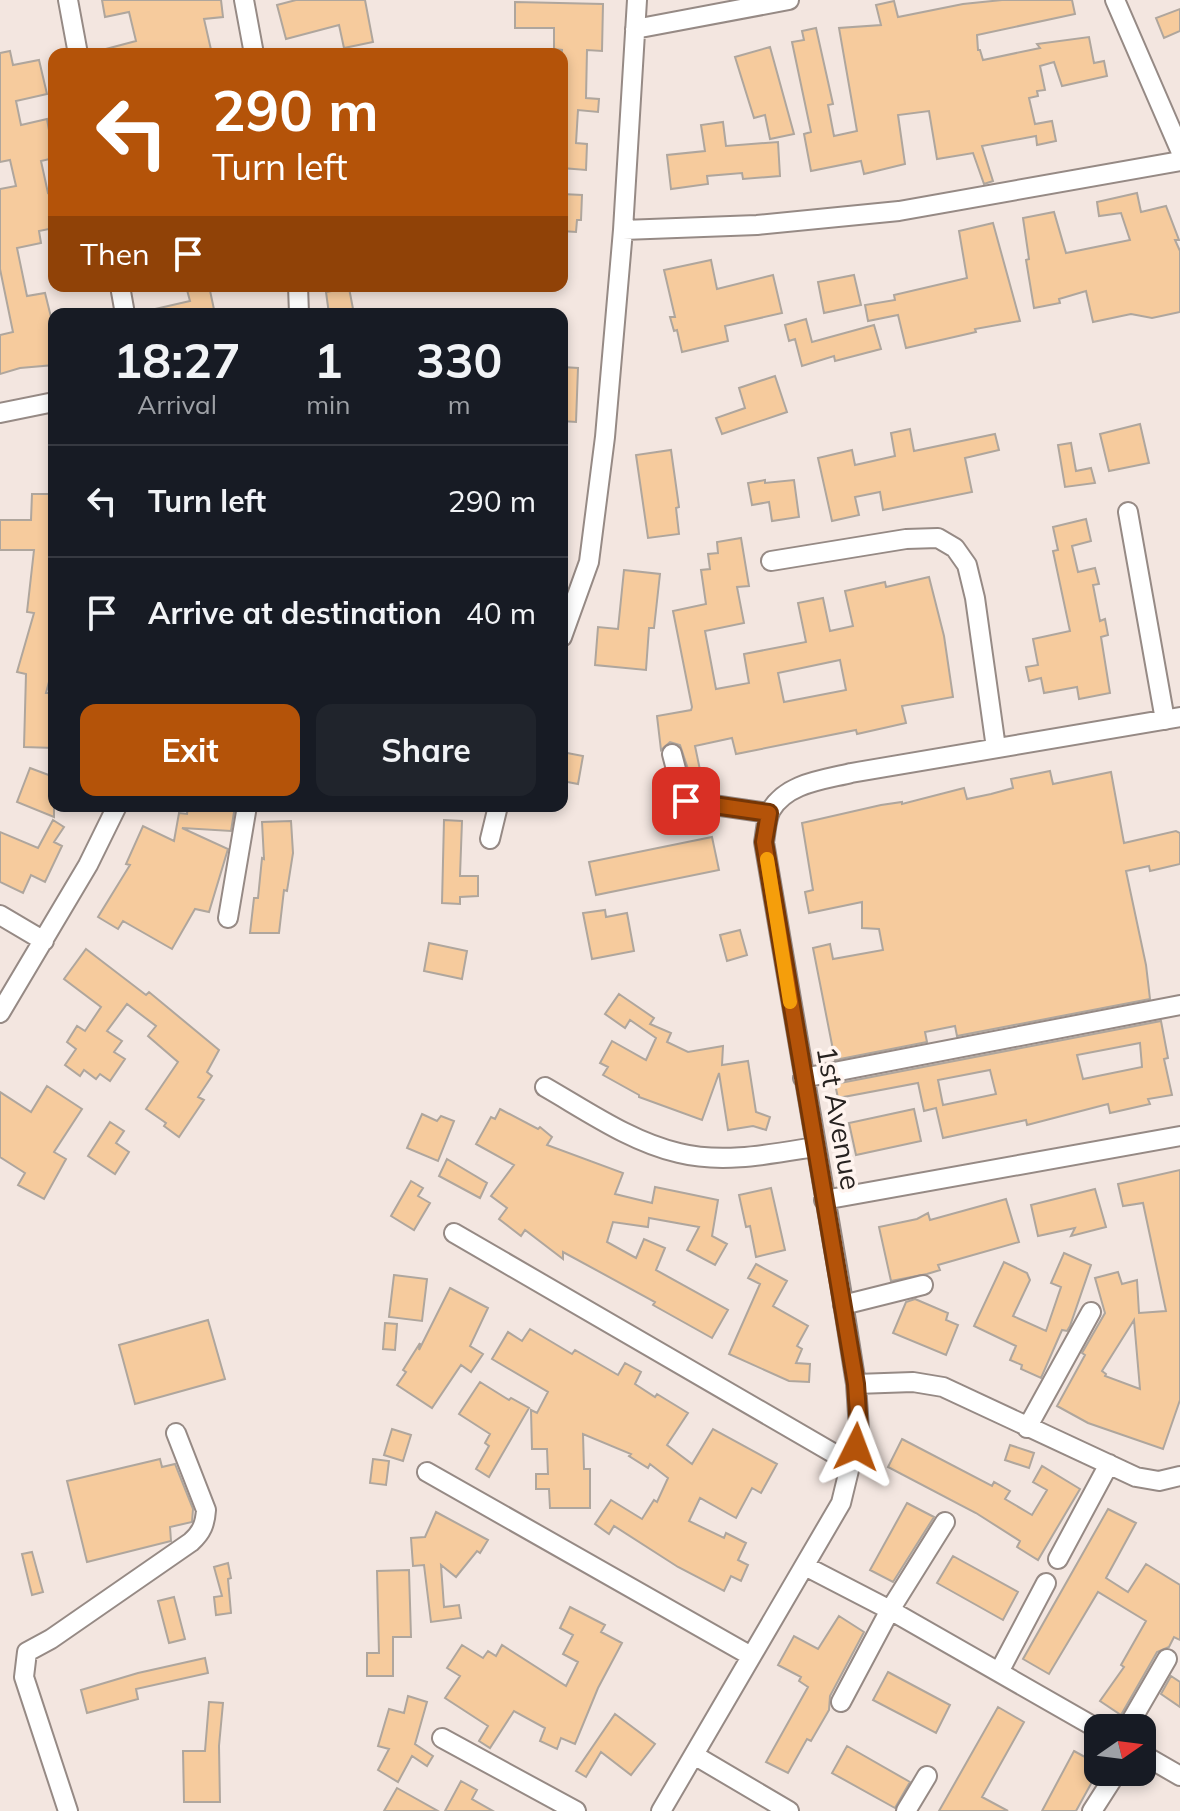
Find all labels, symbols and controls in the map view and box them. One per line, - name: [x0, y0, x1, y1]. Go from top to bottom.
- text: 290 m: [212, 75, 379, 145]
- icon: left: [80, 80, 184, 184]
- text: Turn left: [212, 144, 348, 189]
- icon: arrive: [166, 232, 210, 276]
- text: Then: [80, 235, 150, 273]
- text: 18:27: [114, 330, 241, 390]
- text: 1: [314, 330, 343, 390]
- text: 330: [416, 330, 502, 390]
- text: Arrival: [137, 388, 217, 421]
- text: min: [306, 388, 350, 421]
- text: m: [448, 388, 471, 421]
- icon: left: [80, 479, 124, 523]
- text: Turn left: [148, 482, 266, 520]
- text: 290 m: [448, 482, 536, 520]
- icon: arrive: [80, 591, 124, 635]
- text: Arrive at destination: [148, 594, 442, 632]
- text: 40 m: [466, 594, 536, 632]
- button: Exit: [80, 704, 300, 796]
- button: Share: [316, 704, 536, 796]
- pin: [652, 767, 720, 835]
- icon: arrive: [664, 779, 708, 823]
- street label: 1st Avenue: [810, 1043, 869, 1192]
- position arrow: [814, 1405, 898, 1489]
- north arrow: [1084, 1714, 1156, 1786]
- map controls: [1084, 1714, 1156, 1786]

